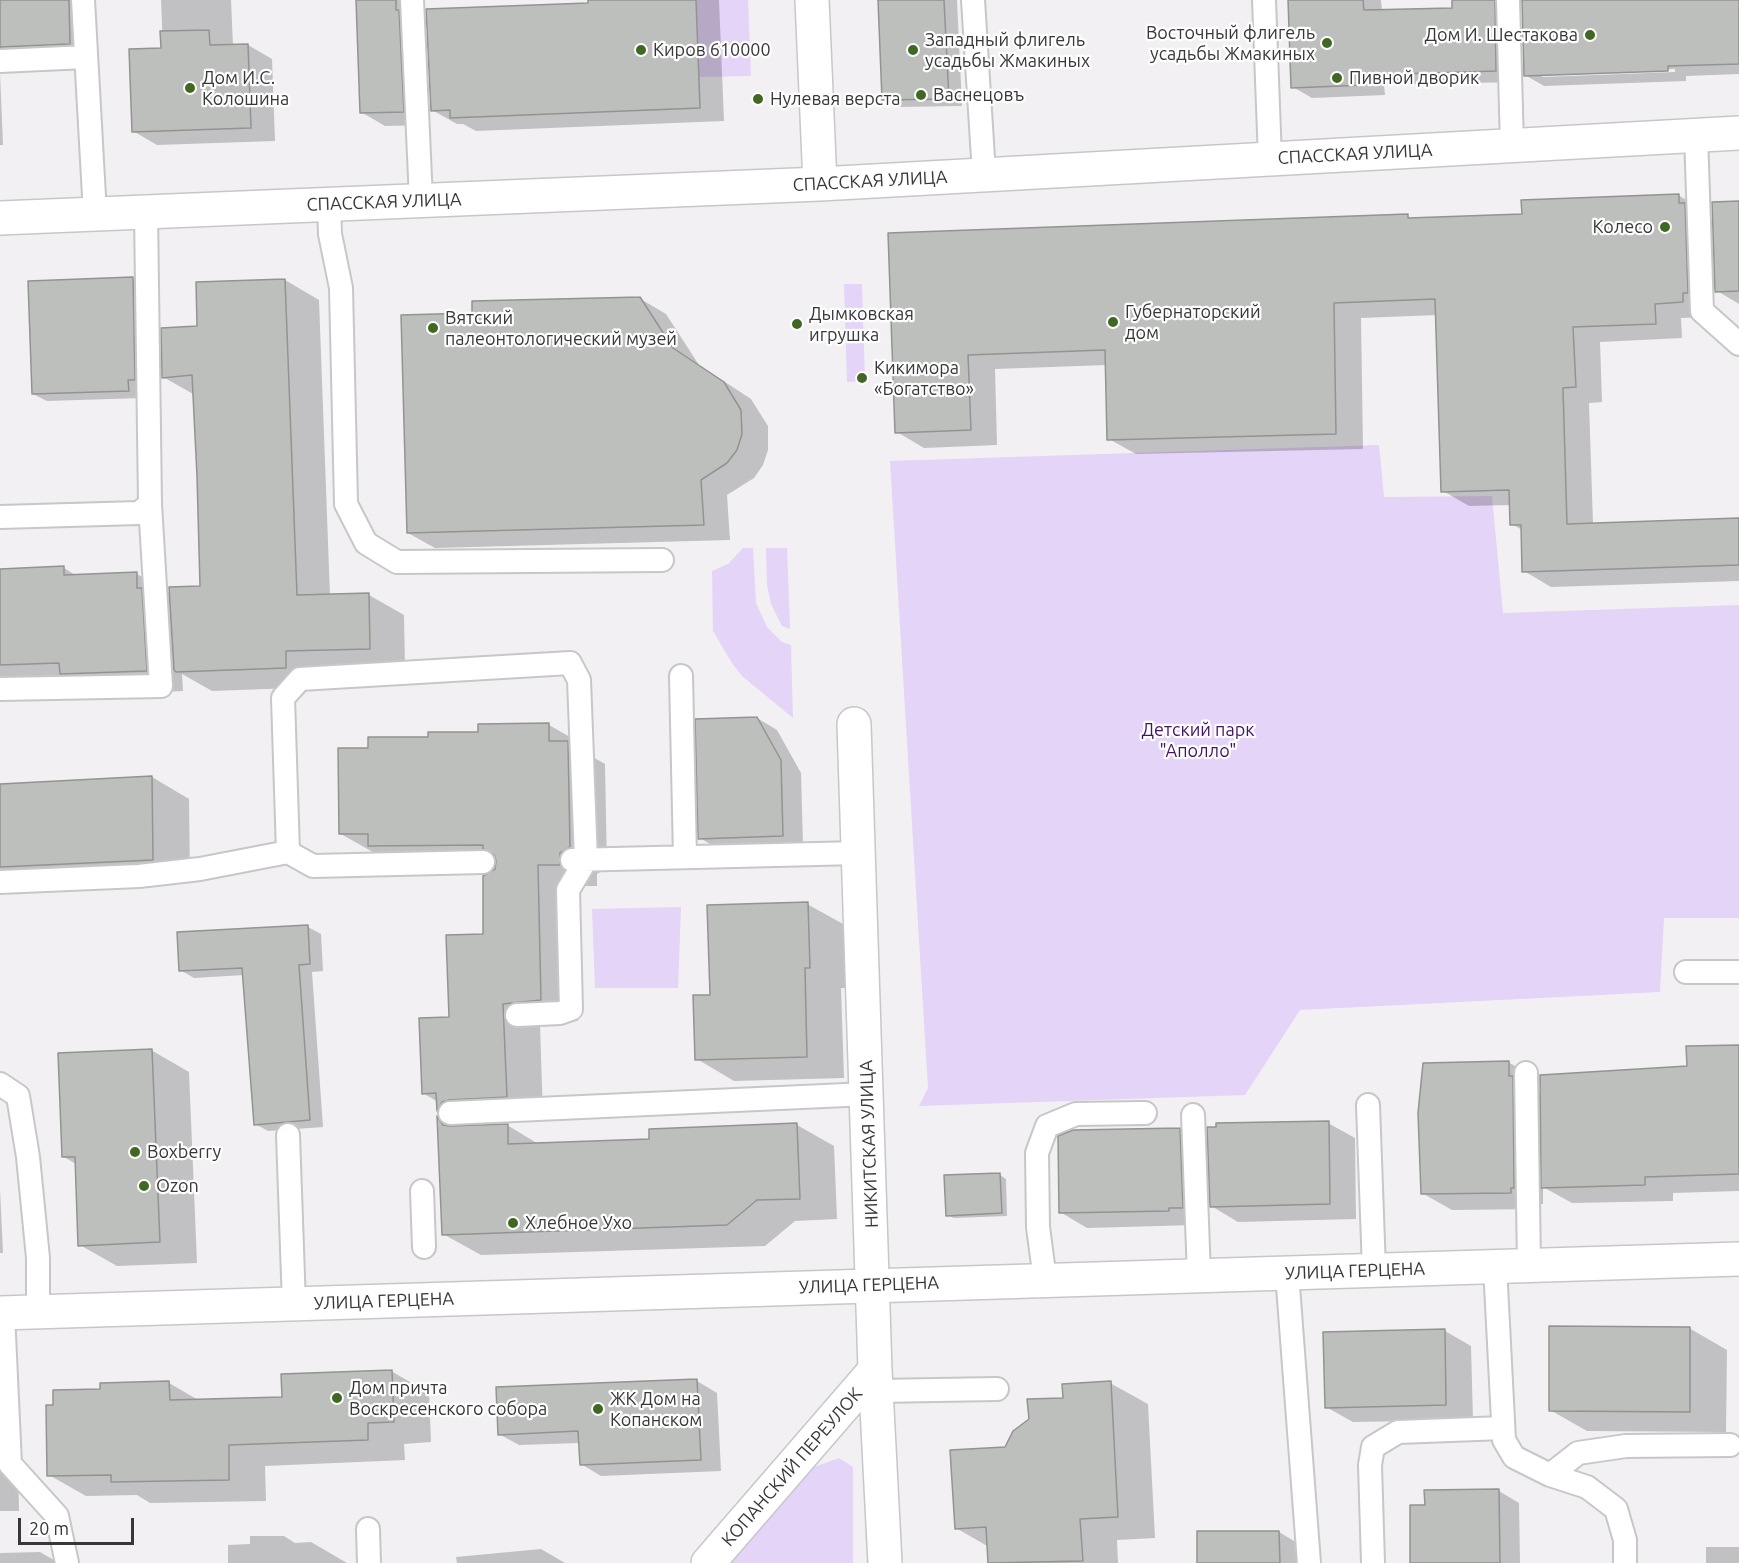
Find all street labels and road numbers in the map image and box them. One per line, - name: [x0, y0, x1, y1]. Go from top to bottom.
- street label: СПАССКАЯ УЛИЦА: [1277, 139, 1433, 169]
- street label: СПАССКАЯ УЛИЦА: [792, 166, 948, 196]
- street label: СПАССКАЯ УЛИЦА: [306, 189, 462, 215]
- street label: НИКИТСКАЯ УЛИЦА: [855, 1060, 883, 1228]
- street label: УЛИЦА ГЕРЦЕНА: [1285, 1258, 1425, 1284]
- street label: УЛИЦА ГЕРЦЕНА: [799, 1272, 939, 1298]
- street label: УЛИЦА ГЕРЦЕНА: [314, 1288, 454, 1314]
- street label: КОПАНСКИЙ ПЕРЕУЛОК: [717, 1383, 867, 1551]

